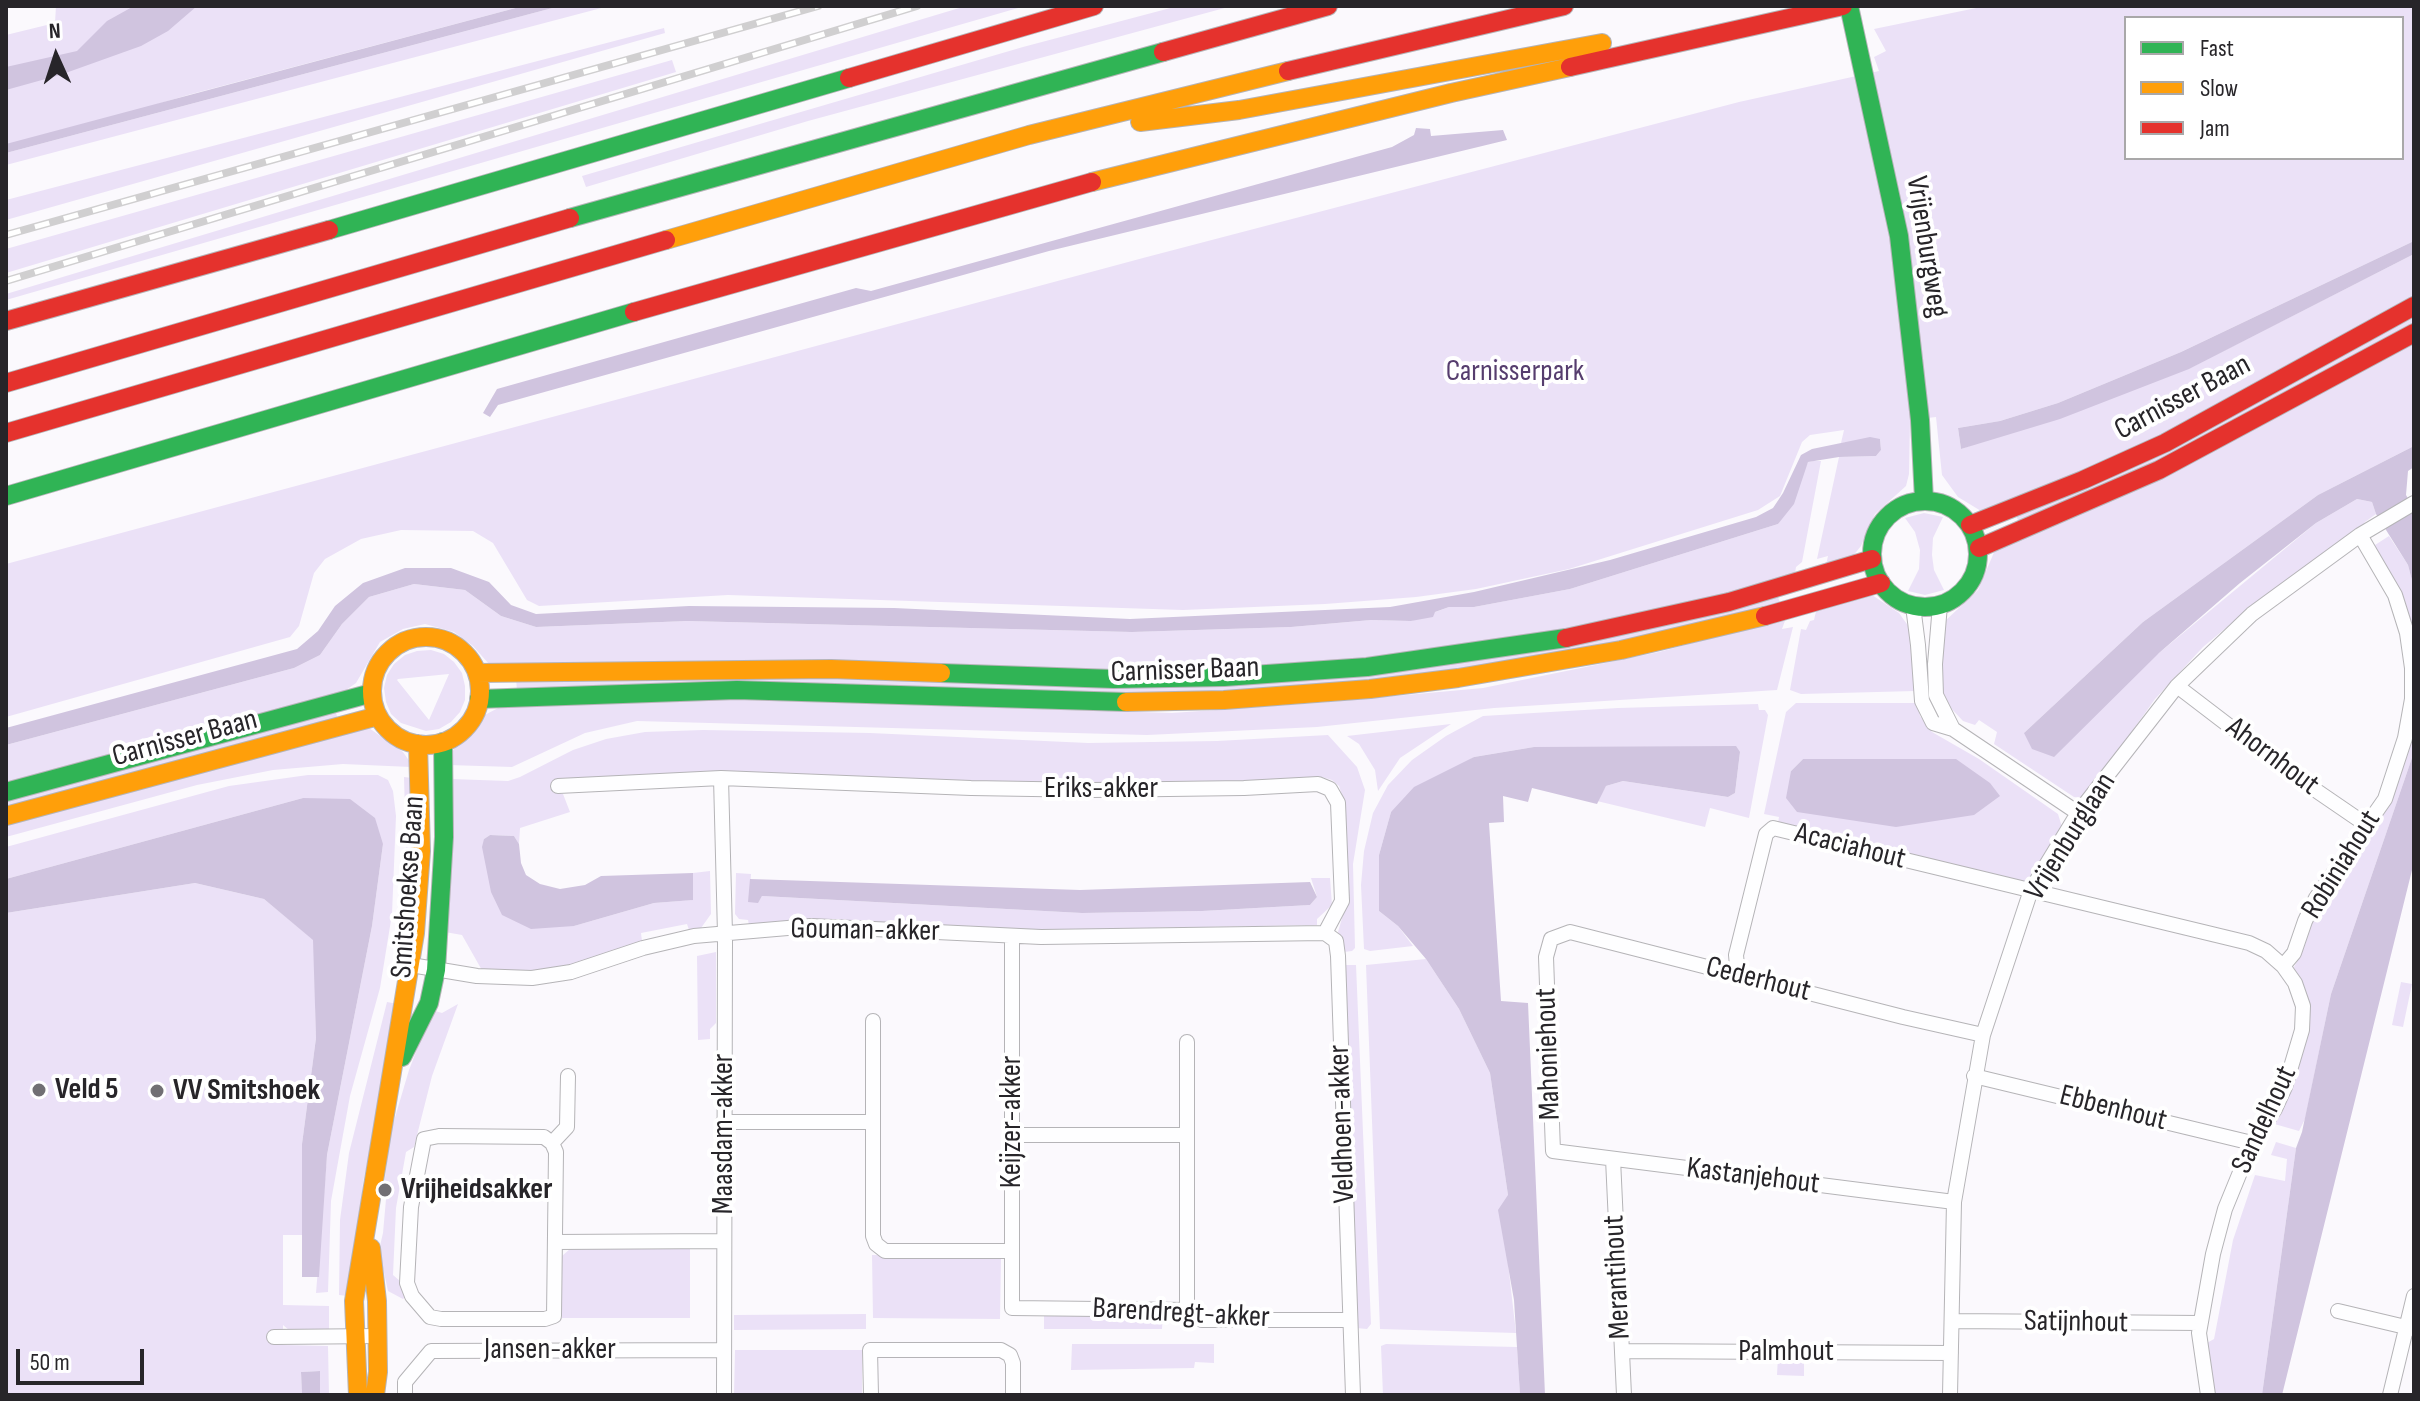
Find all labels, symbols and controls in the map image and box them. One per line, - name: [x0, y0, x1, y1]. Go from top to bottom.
- north arrow: [16, 16, 96, 96]
- legend: [2124, 16, 2404, 160]
- text: N: [48, 18, 61, 45]
- text: Fast: [2200, 34, 2234, 63]
- text: Slow: [2200, 74, 2238, 103]
- text: Jam: [2200, 114, 2230, 143]
- street label: Vrijenburgweg: [1897, 174, 1955, 320]
- street label: Carnisser Baan: [2109, 347, 2257, 449]
- park label: Carnisserpark: [1446, 354, 1584, 390]
- street label: Carnisser Baan: [1110, 650, 1260, 692]
- street label: Carnisser Baan: [109, 702, 261, 776]
- street label: Ahornhout: [2218, 710, 2326, 804]
- street label: Vrijenburglaan: [2018, 766, 2124, 908]
- street label: Eriks-akker: [1044, 771, 1158, 807]
- street label: Smitshoekse Baan: [385, 795, 433, 979]
- street label: Robiniahout: [2295, 804, 2389, 926]
- street label: Acaciahout: [1791, 816, 1909, 878]
- street label: Gouman-akker: [790, 912, 940, 950]
- street label: Cederhout: [1702, 950, 1814, 1010]
- street label: Mahoniehout: [1529, 987, 1569, 1121]
- street label: Veldhoen-akker: [1322, 1044, 1364, 1204]
- street label: Maasdam-akker: [706, 1054, 742, 1214]
- street label: Keijzer-akker: [994, 1056, 1030, 1188]
- street label: Sandelhout: [2225, 1061, 2305, 1179]
- place label: Veld 5: [55, 1072, 118, 1108]
- place label: VV Smitshoek: [173, 1073, 320, 1109]
- street label: Ebbenhout: [2056, 1078, 2170, 1140]
- marker: Veld 5: [30, 1081, 48, 1099]
- marker: VV Smitshoek: [148, 1082, 166, 1100]
- street label: Kastanjehout: [1685, 1151, 1821, 1203]
- place label: Vrijheidsakker: [401, 1172, 552, 1208]
- marker: Vrijheidsakker: [376, 1181, 394, 1199]
- street label: Merantihout: [1597, 1214, 1639, 1340]
- street label: Barendregt-akker: [1091, 1291, 1271, 1337]
- street label: Satijnhout: [2024, 1304, 2128, 1342]
- street label: Jansen-akker: [484, 1332, 616, 1368]
- scale bar: [20, 1333, 148, 1383]
- street label: Palmhout: [1738, 1334, 1834, 1370]
- text: 50 m: [30, 1348, 70, 1377]

